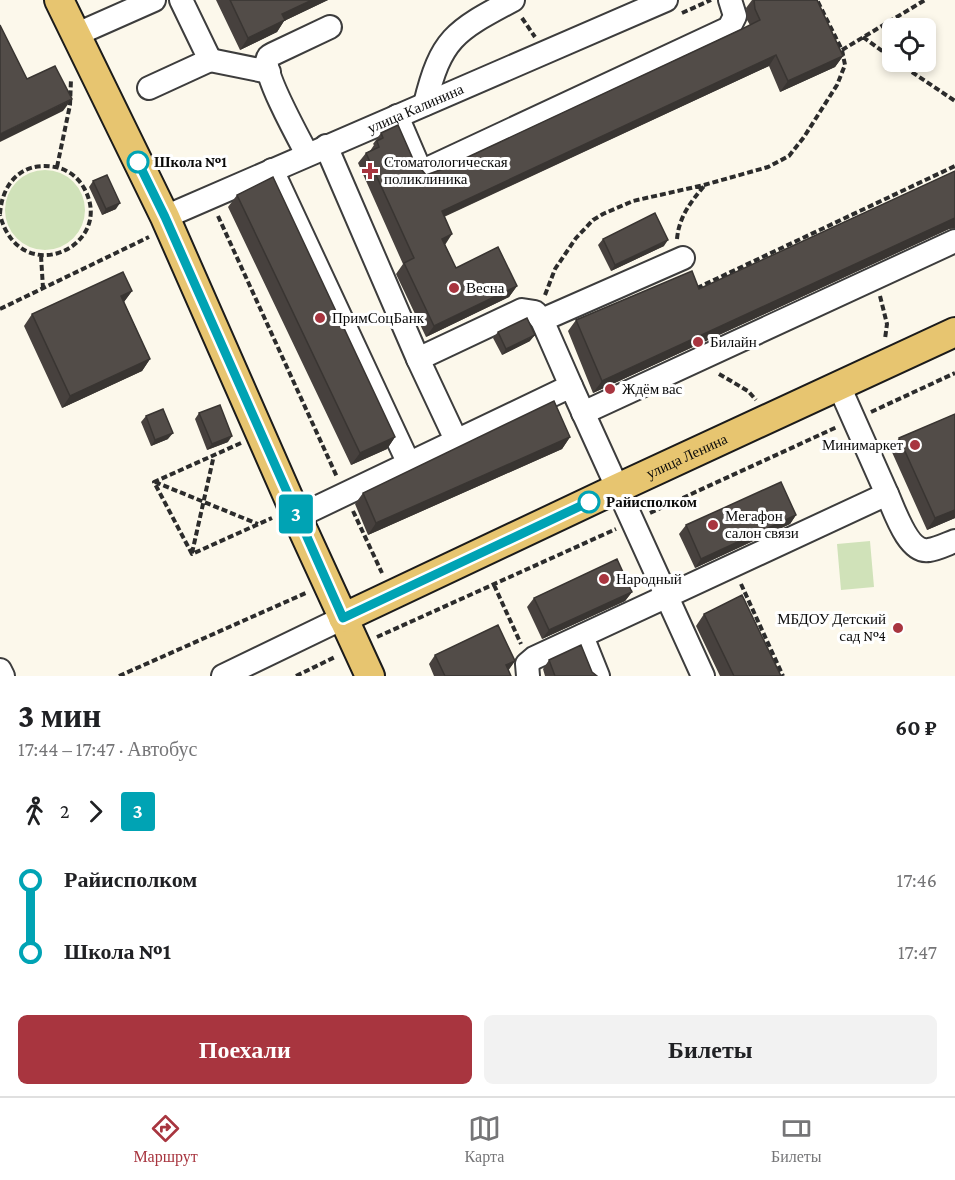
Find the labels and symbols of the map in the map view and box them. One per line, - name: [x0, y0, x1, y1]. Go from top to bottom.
- street label: улица Калинина: [365, 81, 466, 136]
- marker: Школа №1: [127, 151, 149, 173]
- place label: Школа №1: [154, 154, 227, 170]
- place label: Стоматологическая поликлиника: [384, 154, 508, 187]
- marker: Стоматологическая поликлиника: [361, 162, 379, 180]
- place label: Весна: [466, 280, 505, 296]
- marker: Весна: [447, 281, 461, 295]
- place label: ПримСоцБанк: [332, 310, 425, 326]
- marker: ПримСоцБанк: [313, 311, 327, 325]
- place label: Билайн: [710, 334, 757, 350]
- marker: Билайн: [691, 335, 705, 349]
- place label: Ждём вас: [622, 381, 683, 397]
- marker: Ждём вас: [603, 382, 617, 396]
- street label: улица Ленина: [644, 430, 730, 482]
- place label: Минимаркет: [822, 437, 903, 453]
- marker: Минимаркет: [908, 438, 922, 452]
- marker: Райисполком: [578, 491, 600, 513]
- line badge: 3: [276, 494, 316, 534]
- place label: Райисполком: [606, 494, 697, 510]
- place label: Мегафон салон связи: [725, 508, 799, 541]
- marker: Мегафон салон связи: [706, 518, 720, 532]
- place label: Народный: [616, 571, 682, 587]
- marker: Народный: [597, 572, 611, 586]
- place label: МБДОУ Детский сад №4: [777, 611, 886, 644]
- marker: МБДОУ Детский сад №4: [891, 621, 905, 635]

